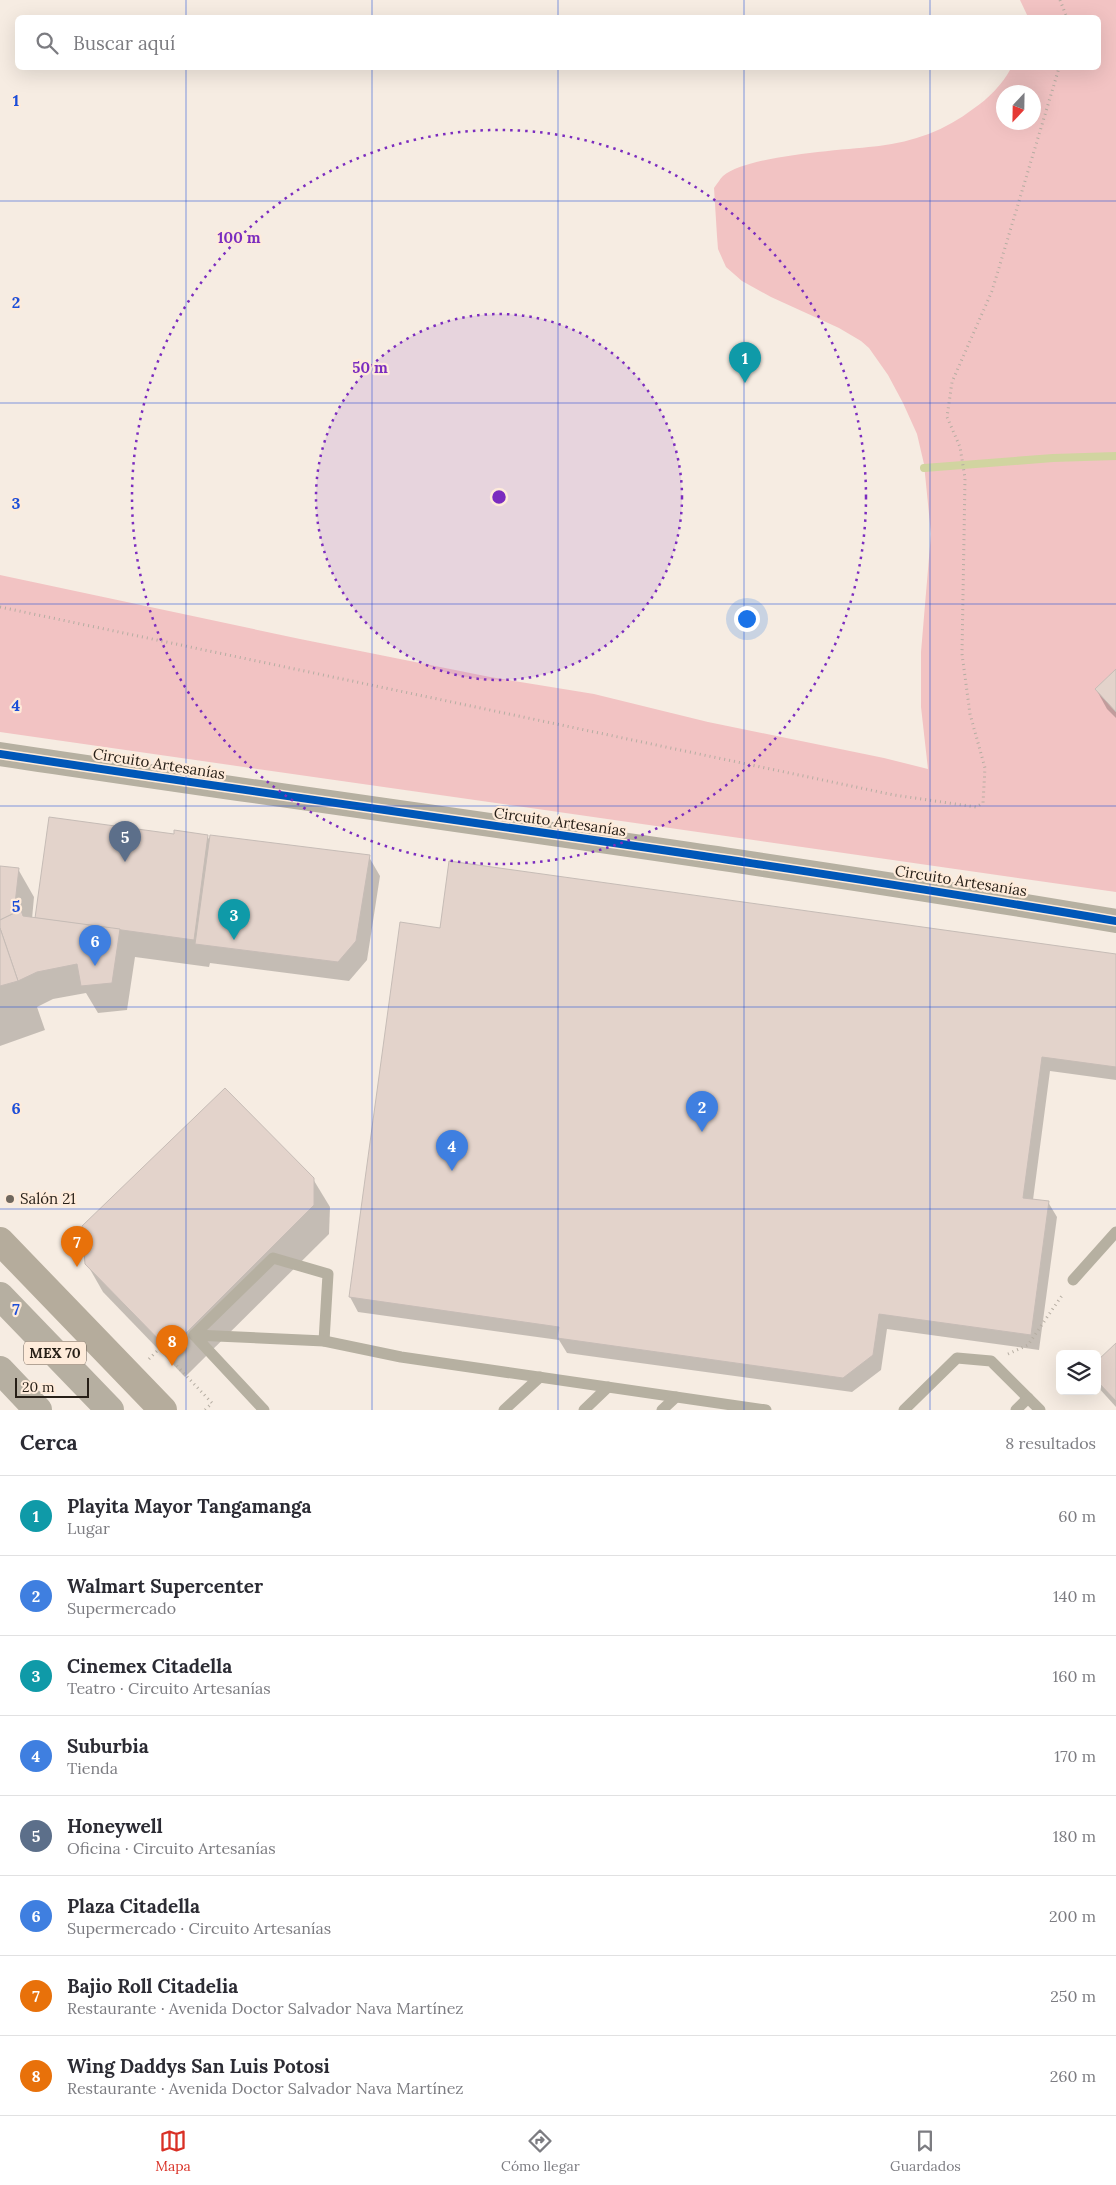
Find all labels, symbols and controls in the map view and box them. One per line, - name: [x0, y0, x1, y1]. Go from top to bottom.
- search box: [15, 15, 1101, 70]
- icon: search: [33, 29, 61, 57]
- text: Buscar aquí: [73, 31, 175, 55]
- north arrow: [996, 85, 1041, 130]
- text: 1: [13, 90, 19, 110]
- text: 100 m: [218, 228, 261, 247]
- text: 2: [12, 292, 20, 312]
- pin: 1: [729, 342, 761, 383]
- text: 50 m: [352, 358, 388, 377]
- centre of rings: [490, 488, 508, 506]
- text: 3: [12, 493, 21, 513]
- your location: [734, 606, 760, 632]
- text: 4: [12, 695, 21, 715]
- street label: Circuito Artesanías: [92, 744, 227, 783]
- street label: Circuito Artesanías: [493, 803, 628, 840]
- pin: 5: [109, 821, 141, 862]
- street label: Circuito Artesanías: [894, 861, 1029, 900]
- text: 5: [12, 896, 21, 916]
- pin: 3: [218, 899, 250, 940]
- pin: 6: [79, 925, 111, 966]
- pin: 2: [686, 1091, 718, 1132]
- text: 6: [11, 1098, 21, 1118]
- pin: 4: [436, 1130, 468, 1171]
- place label: Salón 21: [20, 1189, 76, 1208]
- marker: Salón 21: [4, 1193, 16, 1205]
- pin: 7: [61, 1226, 93, 1267]
- text: 7: [12, 1299, 20, 1319]
- pin: 8: [156, 1325, 188, 1366]
- road number: MEX 70: [24, 1342, 86, 1365]
- map controls: [1056, 1350, 1101, 1395]
- button: layers: [1056, 1350, 1101, 1395]
- scale bar: [15, 1375, 89, 1398]
- text: 20 m: [22, 1378, 54, 1396]
- text: Cerca: [20, 1429, 78, 1456]
- text: 8 resultados: [1005, 1433, 1096, 1453]
- text: Playita Mayor Tangamanga: [67, 1494, 312, 1518]
- text: 1: [33, 1506, 39, 1526]
- text: 60 m: [1058, 1506, 1096, 1526]
- text: Lugar: [67, 1518, 110, 1538]
- text: Walmart Supercenter: [67, 1574, 263, 1598]
- text: 2: [32, 1586, 40, 1606]
- text: 140 m: [1053, 1586, 1096, 1606]
- text: Supermercado: [67, 1598, 176, 1618]
- text: Cinemex Citadella: [67, 1654, 232, 1678]
- text: 3: [32, 1666, 40, 1686]
- text: 160 m: [1052, 1666, 1096, 1686]
- text: Teatro · Circuito Artesanías: [67, 1678, 271, 1698]
- text: Suburbia: [67, 1734, 149, 1758]
- text: 4: [32, 1746, 40, 1766]
- text: 170 m: [1054, 1746, 1096, 1766]
- text: Tienda: [67, 1758, 118, 1778]
- text: Honeywell: [67, 1814, 163, 1838]
- text: 5: [32, 1826, 40, 1846]
- text: 180 m: [1053, 1826, 1096, 1846]
- text: Oficina · Circuito Artesanías: [67, 1838, 276, 1858]
- text: Plaza Citadella: [67, 1894, 200, 1918]
- text: 6: [31, 1906, 41, 1926]
- text: 200 m: [1049, 1906, 1096, 1926]
- text: Supermercado · Circuito Artesanías: [67, 1918, 331, 1938]
- text: Bajio Roll Citadelia: [67, 1974, 238, 1998]
- text: 7: [32, 1986, 40, 2006]
- text: 250 m: [1050, 1986, 1096, 2006]
- text: Restaurante · Avenida Doctor Salvador Nava Martínez: [67, 1998, 464, 2018]
- text: Wing Daddys San Luis Potosi: [67, 2054, 330, 2078]
- text: 8: [31, 2066, 41, 2086]
- text: 260 m: [1050, 2066, 1096, 2086]
- text: Restaurante · Avenida Doctor Salvador Nava Martínez: [67, 2078, 464, 2098]
- tab: Mapa: [155, 2127, 191, 2175]
- tab: Cómo llegar: [501, 2127, 580, 2175]
- tab: Guardados: [890, 2127, 961, 2175]

